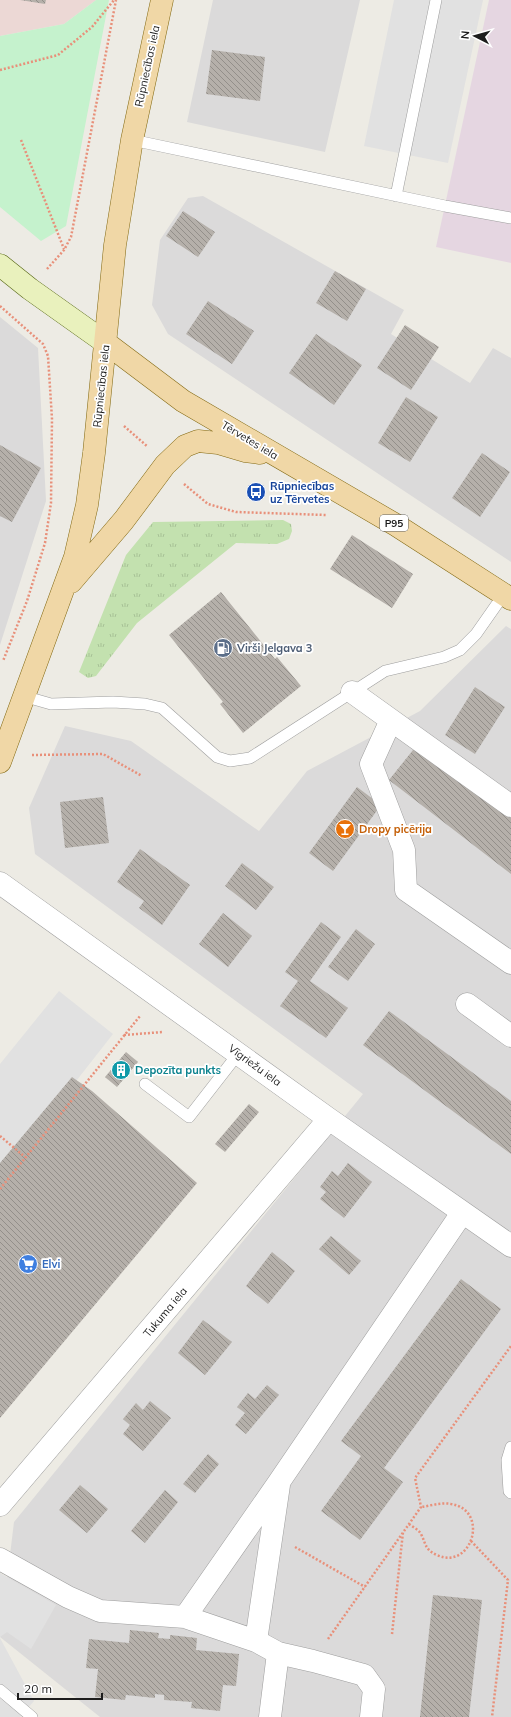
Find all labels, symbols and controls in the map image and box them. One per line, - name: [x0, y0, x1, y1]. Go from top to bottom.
- north arrow: [455, 16, 495, 56]
- street label: Rūpniecības iela: [132, 24, 162, 108]
- text: N: [458, 30, 472, 40]
- street label: Rūpniecības iela: [90, 344, 112, 428]
- street label: Tērvetes iela: [219, 418, 281, 462]
- place label: Rūpniecības uz Tērvetes: [270, 479, 335, 506]
- bus stop icon: Rūpniecības uz Tērvetes: [245, 481, 267, 503]
- road number: P95: [380, 515, 408, 531]
- fuel station icon: Virši Jelgava 3: [212, 637, 234, 659]
- place label: Virši Jelgava 3: [236, 641, 313, 655]
- bar icon: Dropy picērija: [334, 818, 356, 840]
- place label: Dropy picērija: [359, 822, 432, 836]
- street label: Vīgriežu iela: [226, 1041, 284, 1089]
- building icon: Depozīta punkts: [110, 1059, 132, 1081]
- place label: Depozīta punkts: [135, 1063, 221, 1077]
- supermarket icon: Elvi: [17, 1253, 39, 1275]
- place label: Elvi: [42, 1257, 60, 1271]
- street label: Tukuma iela: [140, 1284, 190, 1340]
- scale bar: [18, 1675, 102, 1701]
- text: 20 m: [24, 1681, 52, 1696]

